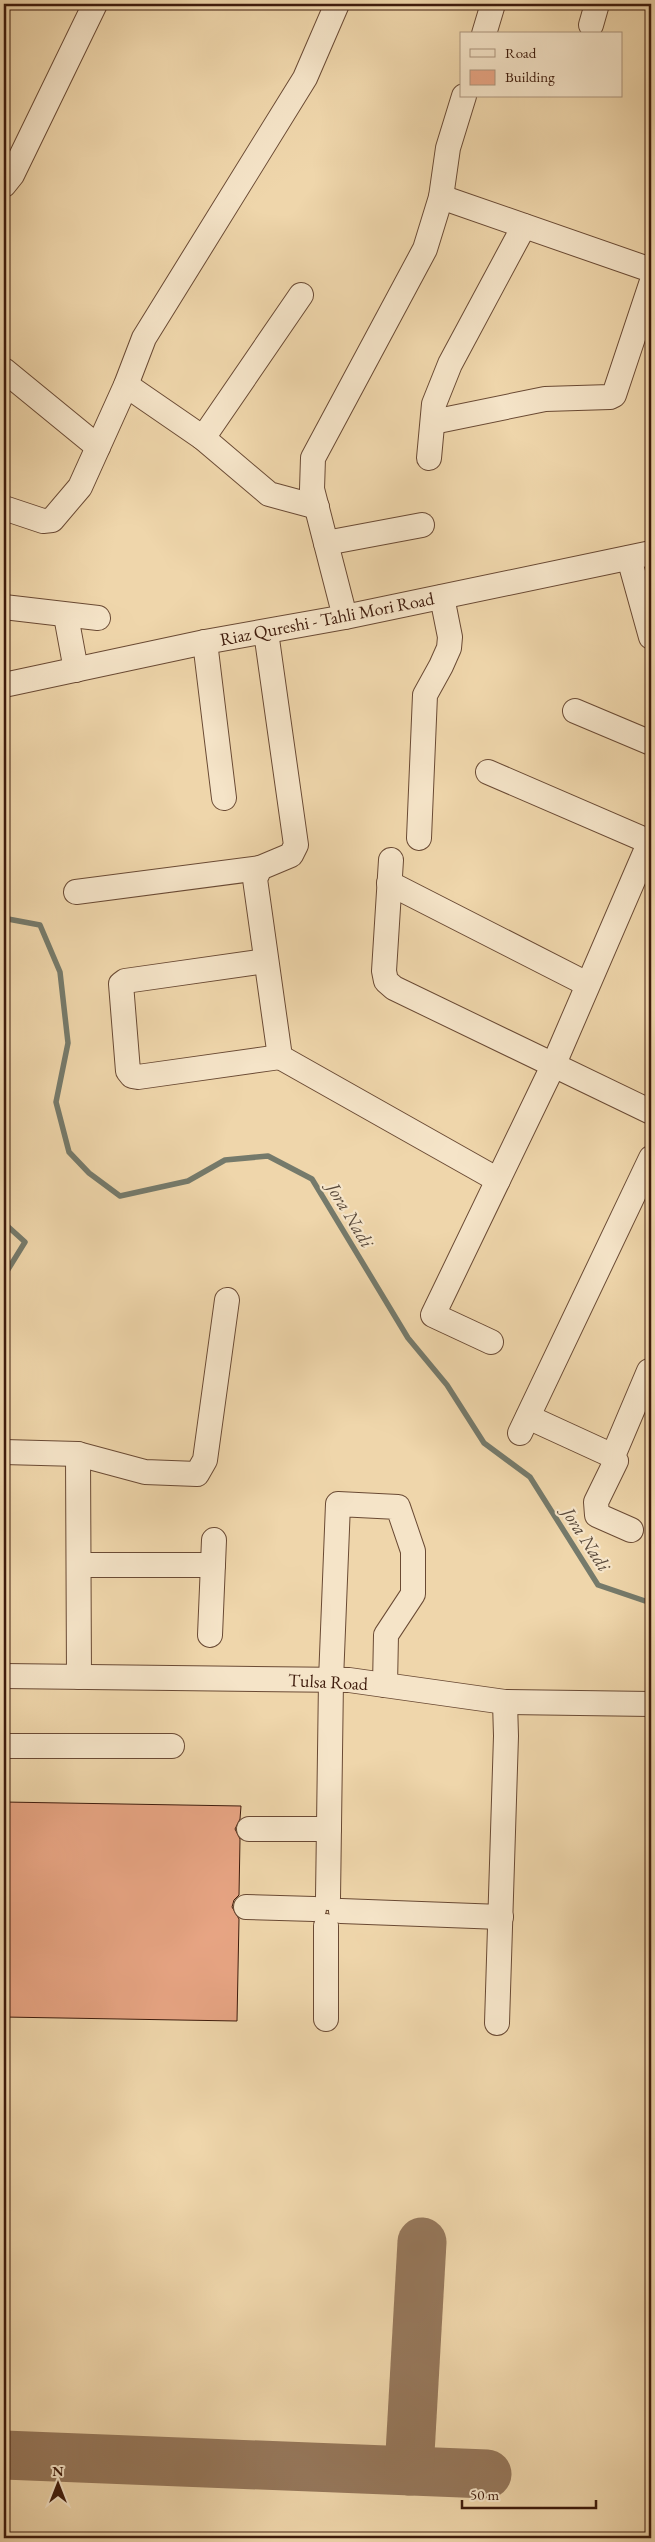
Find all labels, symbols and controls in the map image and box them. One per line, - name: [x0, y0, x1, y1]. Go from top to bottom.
- legend: [460, 32, 622, 98]
- text: Road: [505, 43, 537, 62]
- text: Building: [505, 67, 555, 86]
- street label: Riaz Qureshi - Tahli Mori Road: [218, 586, 437, 651]
- water label: Jora Nadi: [319, 1175, 380, 1254]
- water label: Jora Nadi: [554, 1499, 617, 1577]
- street label: Tulsa Road: [287, 1668, 370, 1695]
- north arrow: [32, 2460, 82, 2510]
- text: N: [52, 2462, 64, 2480]
- scale bar: [462, 2477, 596, 2509]
- text: 50 m: [470, 2485, 499, 2504]

